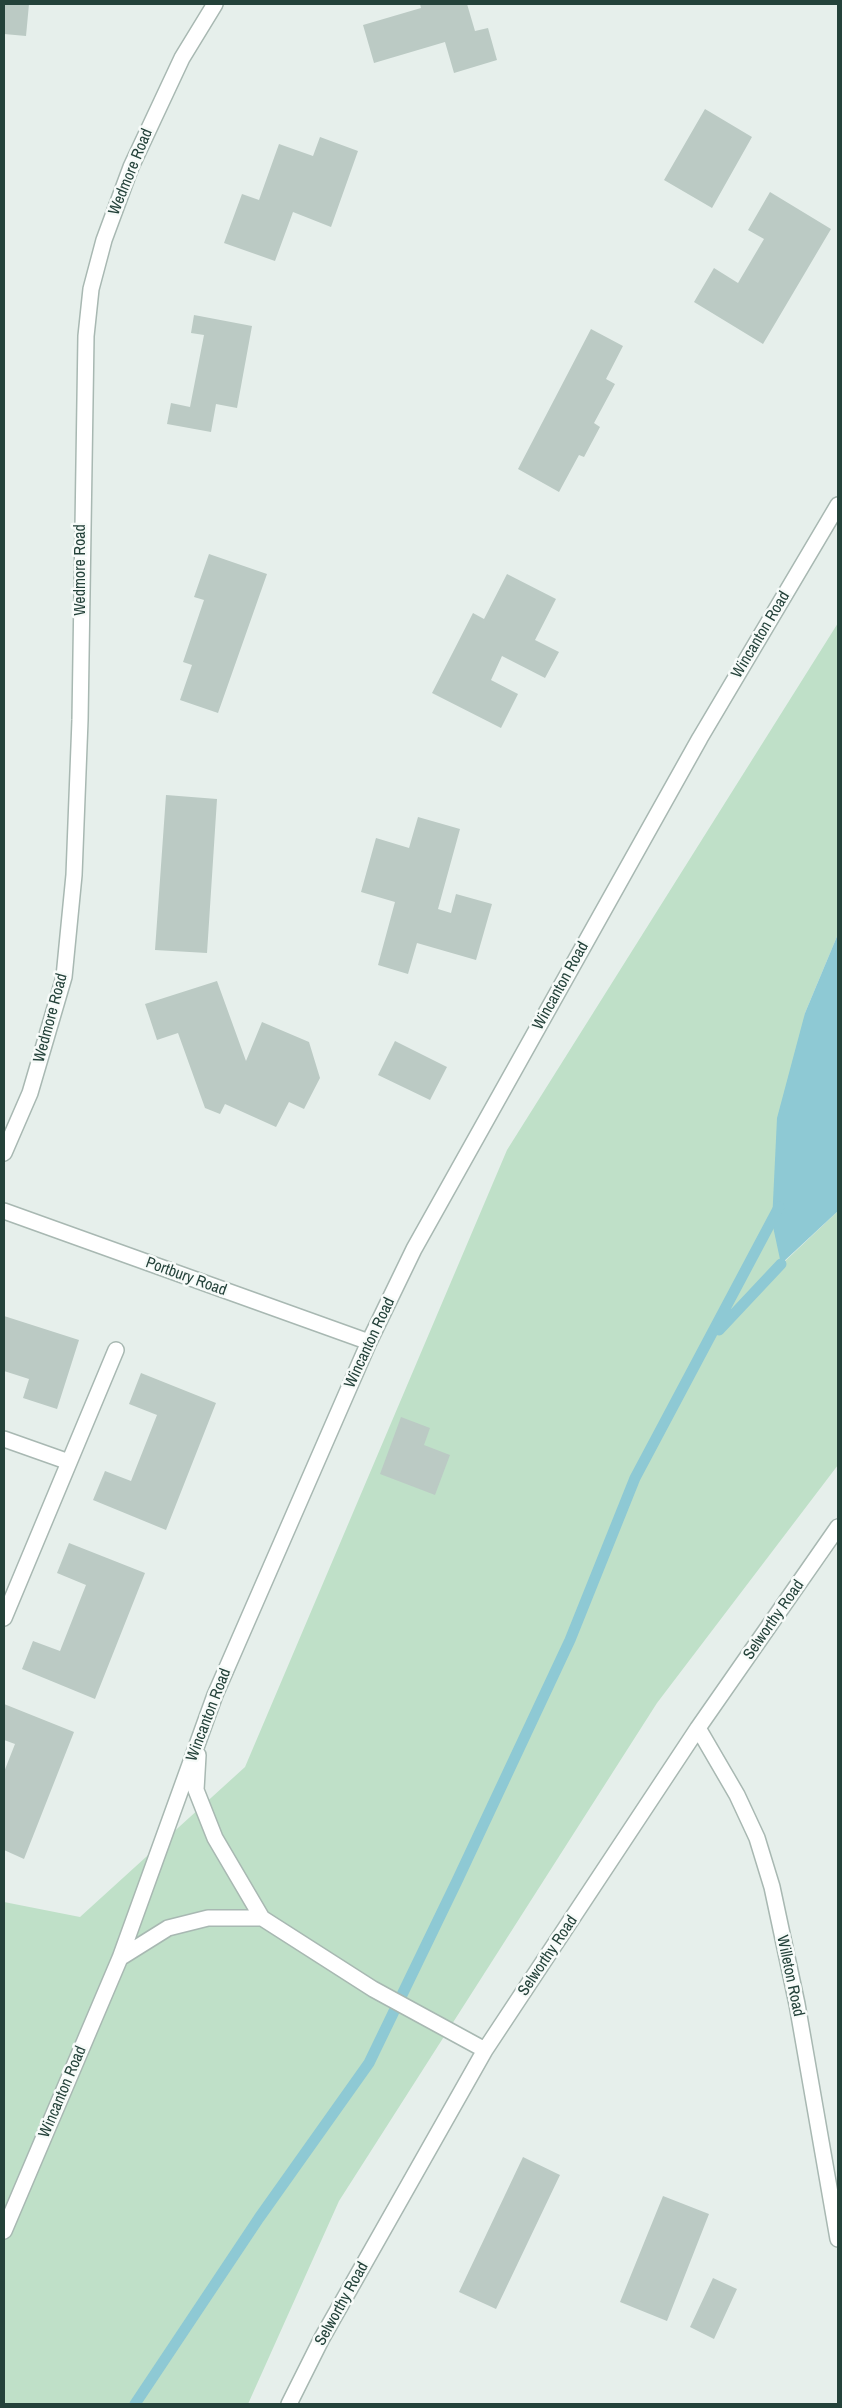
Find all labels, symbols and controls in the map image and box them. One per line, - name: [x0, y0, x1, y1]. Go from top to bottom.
- street label: Wedmore Road: [105, 126, 157, 218]
- street label: Wedmore Road: [71, 524, 91, 616]
- street label: Wincanton Road: [728, 588, 794, 682]
- street label: Wincanton Road: [529, 939, 593, 1033]
- street label: Wedmore Road: [30, 971, 72, 1065]
- street label: Portbury Road: [143, 1254, 229, 1300]
- street label: Wincanton Road: [341, 1295, 399, 1391]
- street label: Selworthy Road: [740, 1577, 808, 1663]
- street label: Wincanton Road: [183, 1666, 235, 1764]
- street label: Selworthy Road: [514, 1912, 582, 2000]
- street label: Willeton Road: [772, 1934, 808, 2018]
- street label: Wincanton Road: [35, 2043, 91, 2141]
- street label: Selworthy Road: [311, 2259, 373, 2349]

